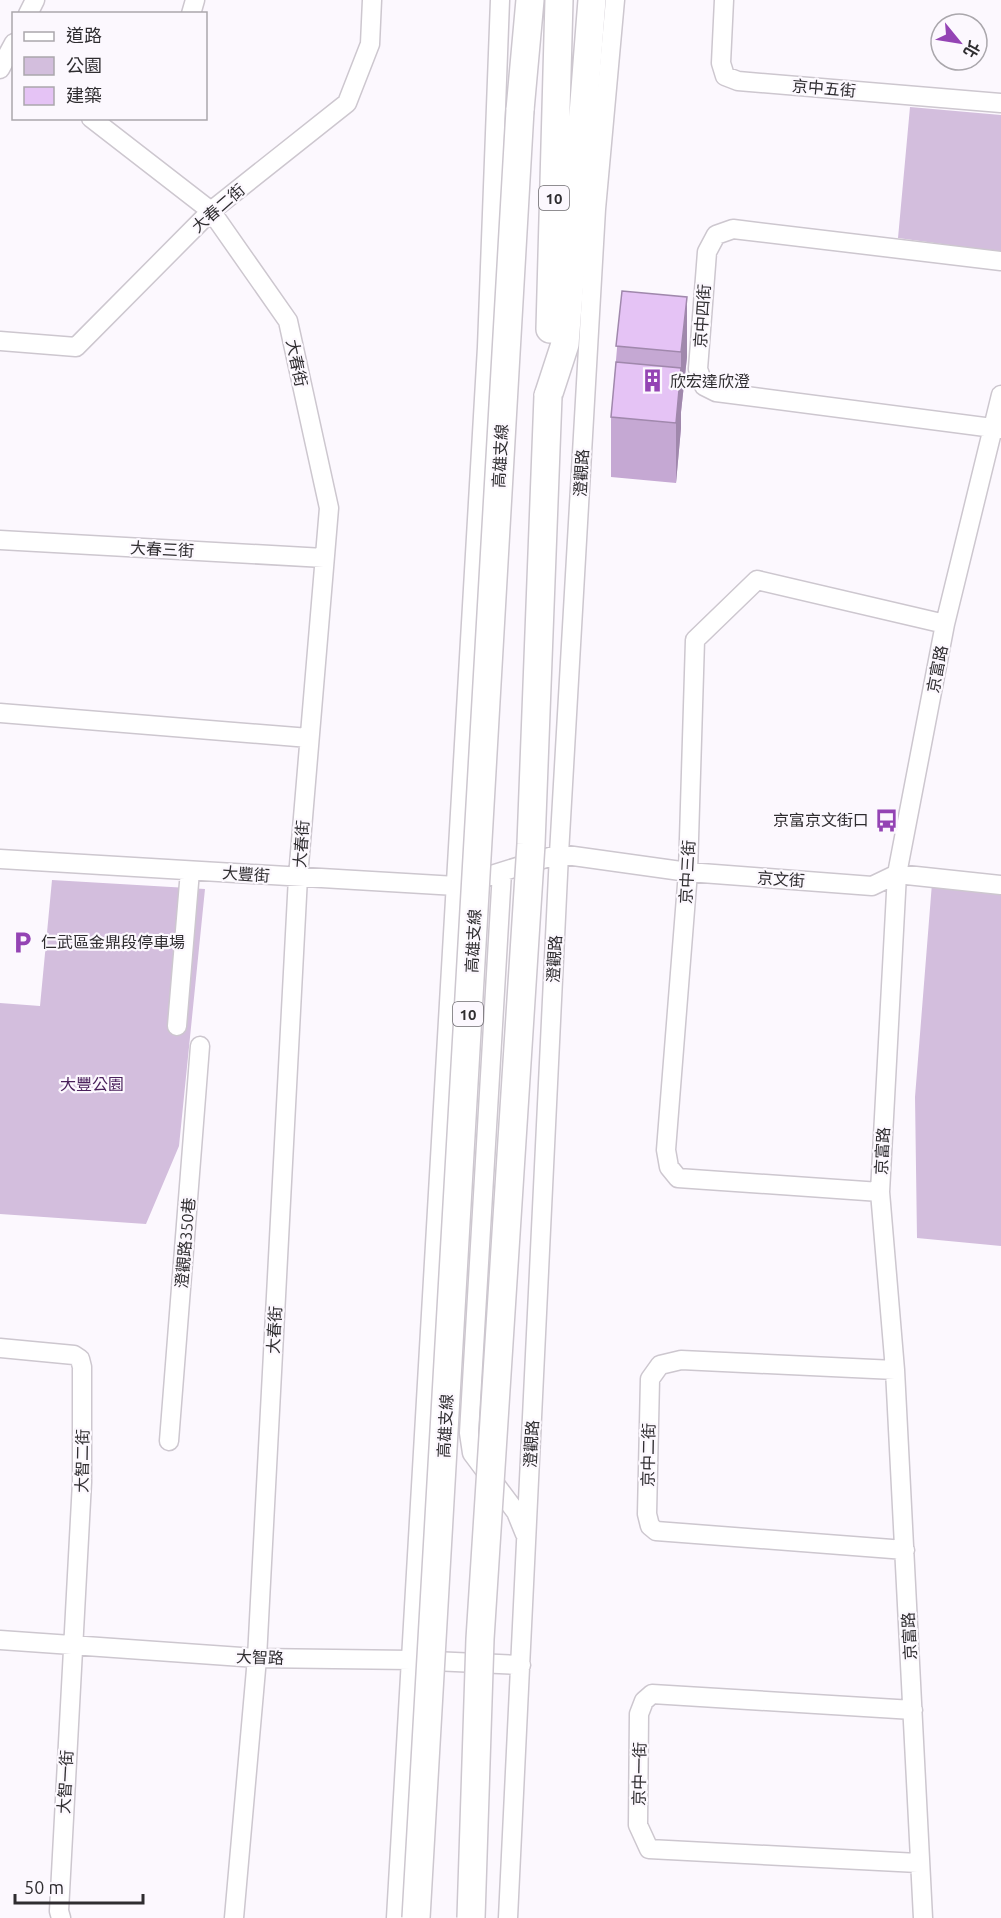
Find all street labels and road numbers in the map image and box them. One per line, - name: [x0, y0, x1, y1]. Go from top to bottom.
- street label: 京中五街: [791, 76, 857, 100]
- street label: 大春二街: [188, 180, 248, 236]
- road number: 10: [539, 186, 569, 210]
- street label: 京中四街: [691, 283, 713, 349]
- street label: 大春街: [283, 338, 311, 388]
- street label: 高雄支線: [489, 424, 511, 488]
- street label: 澄觀路: [571, 449, 591, 497]
- street label: 大春三街: [130, 538, 194, 560]
- street label: 京富路: [924, 644, 950, 694]
- street label: 大春街: [290, 819, 312, 869]
- street label: 京中三街: [676, 840, 698, 904]
- street label: 大豐街: [221, 863, 271, 885]
- street label: 京文街: [756, 868, 806, 890]
- street label: 高雄支線: [462, 909, 484, 973]
- street label: 澄觀路: [544, 935, 564, 983]
- road number: 10: [453, 1002, 483, 1026]
- street label: 京富路: [872, 1127, 892, 1175]
- street label: 澄觀路350巷: [172, 1197, 198, 1289]
- street label: 大春街: [264, 1306, 284, 1354]
- street label: 高雄支線: [434, 1394, 456, 1458]
- street label: 澄觀路: [521, 1420, 541, 1468]
- street label: 京中二街: [638, 1423, 658, 1487]
- street label: 大智二街: [72, 1429, 92, 1493]
- street label: 京富路: [899, 1612, 919, 1660]
- street label: 大智路: [236, 1647, 284, 1667]
- street label: 京中一街: [629, 1742, 649, 1806]
- street label: 大智一街: [54, 1750, 76, 1814]

